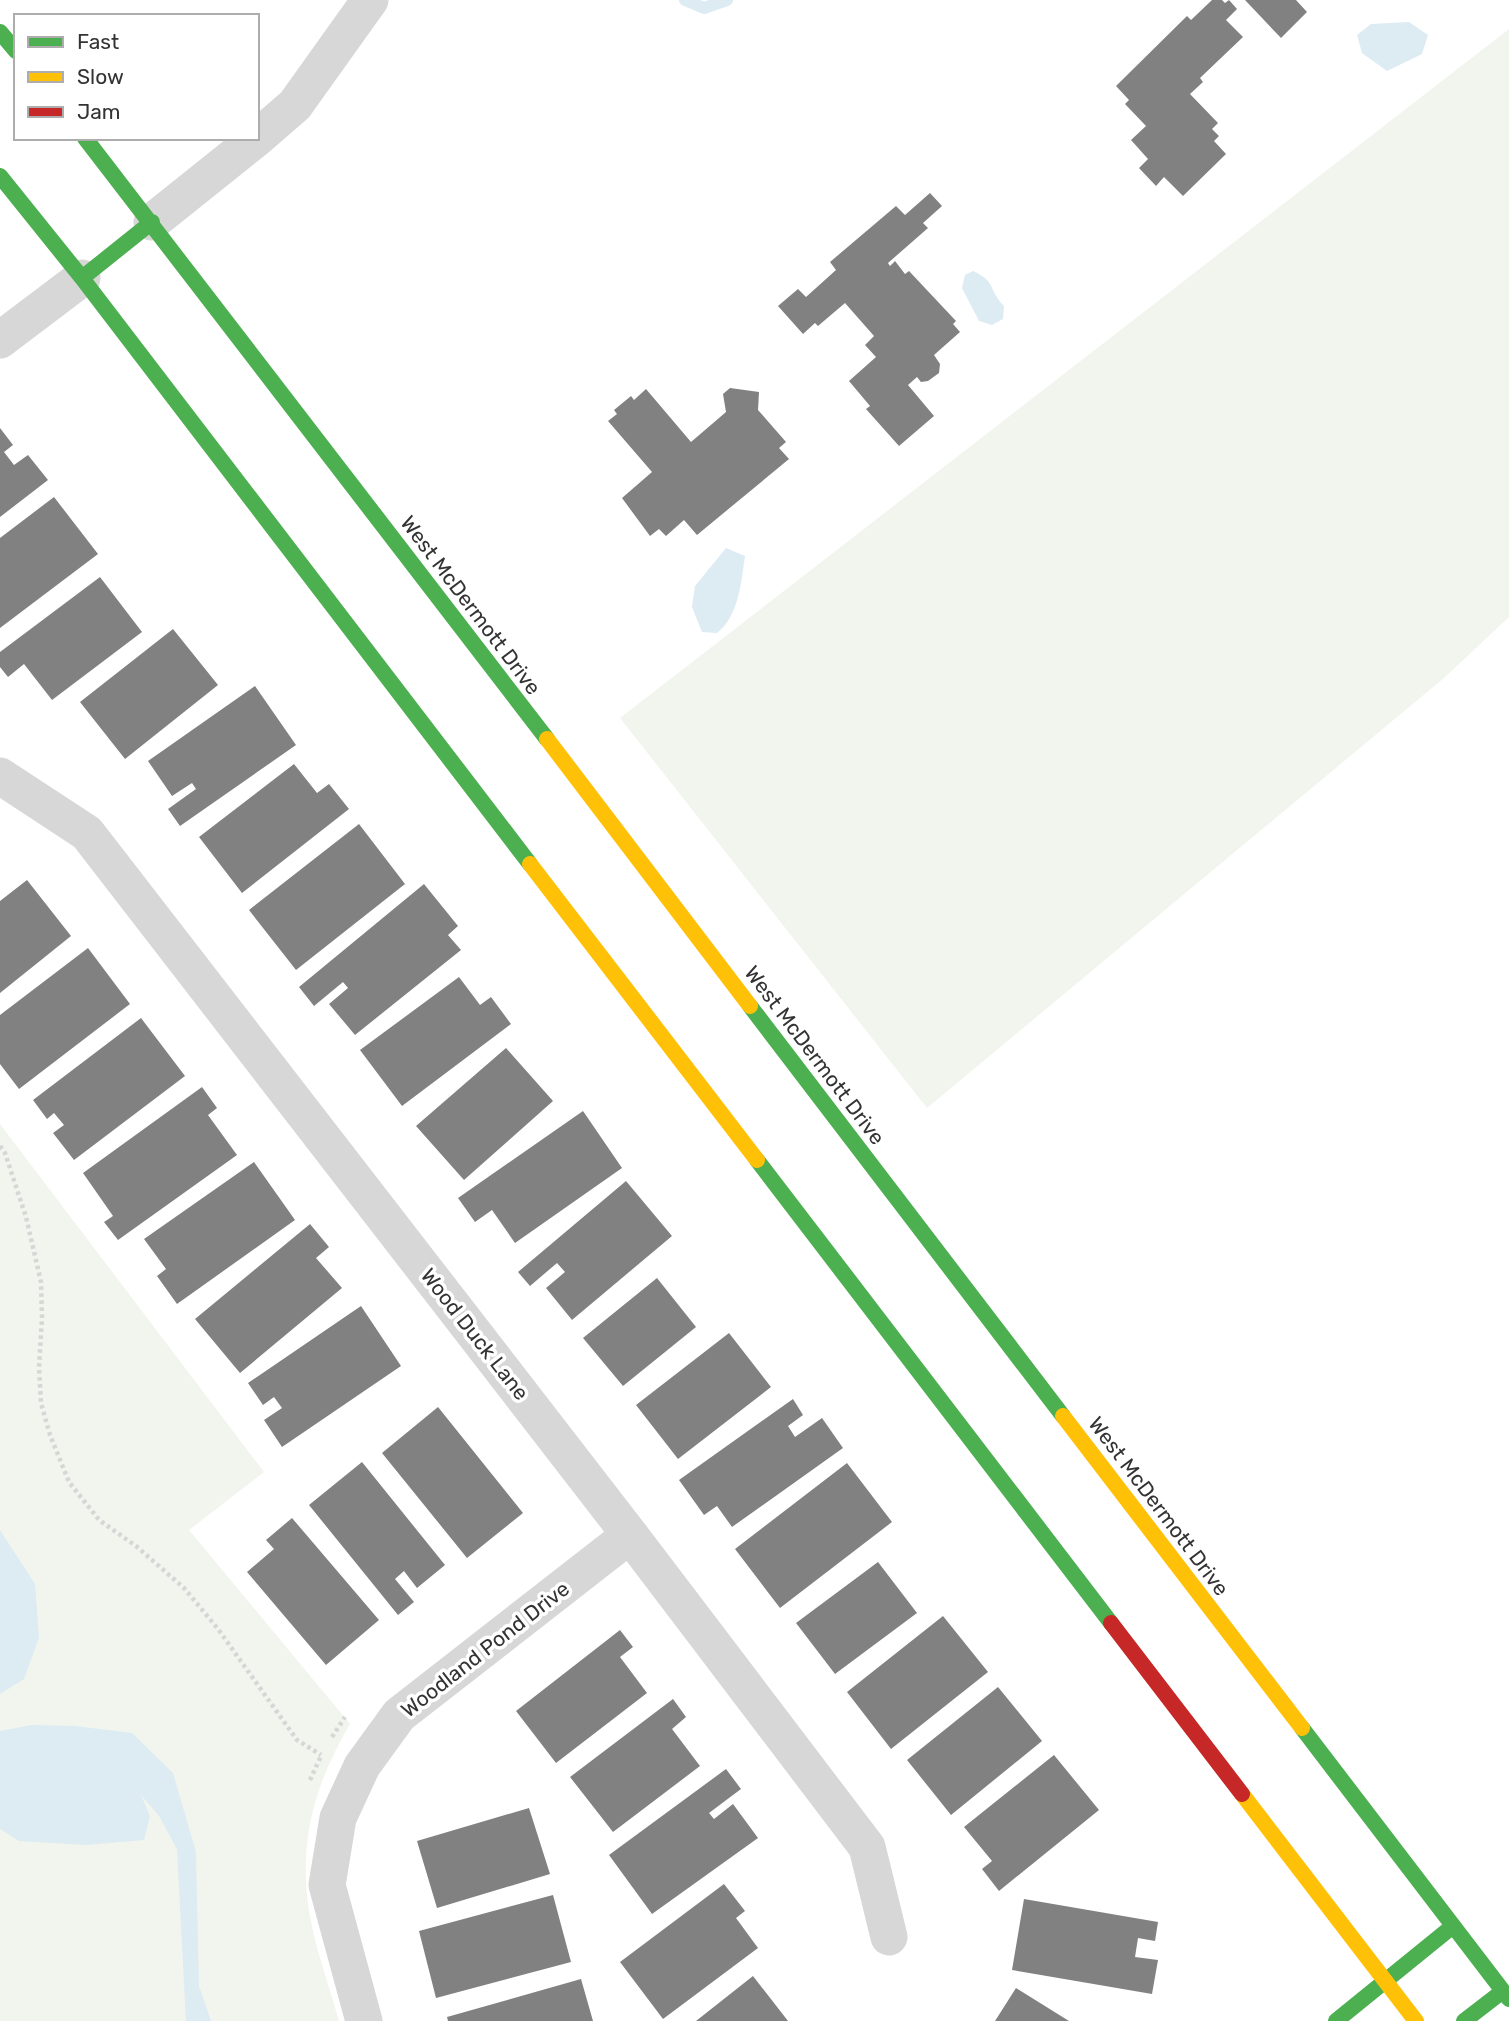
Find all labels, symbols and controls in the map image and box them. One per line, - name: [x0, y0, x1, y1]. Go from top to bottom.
- legend: [14, 14, 259, 140]
- text: Fast: [77, 29, 119, 54]
- text: Slow: [77, 64, 124, 89]
- text: Jam: [77, 99, 121, 124]
- street label: West McDermott Drive: [396, 511, 546, 699]
- street label: West McDermott Drive: [740, 961, 890, 1149]
- street label: Wood Duck Lane: [416, 1263, 534, 1405]
- street label: West McDermott Drive: [1084, 1412, 1234, 1600]
- street label: Woodland Pond Drive: [396, 1576, 574, 1722]

